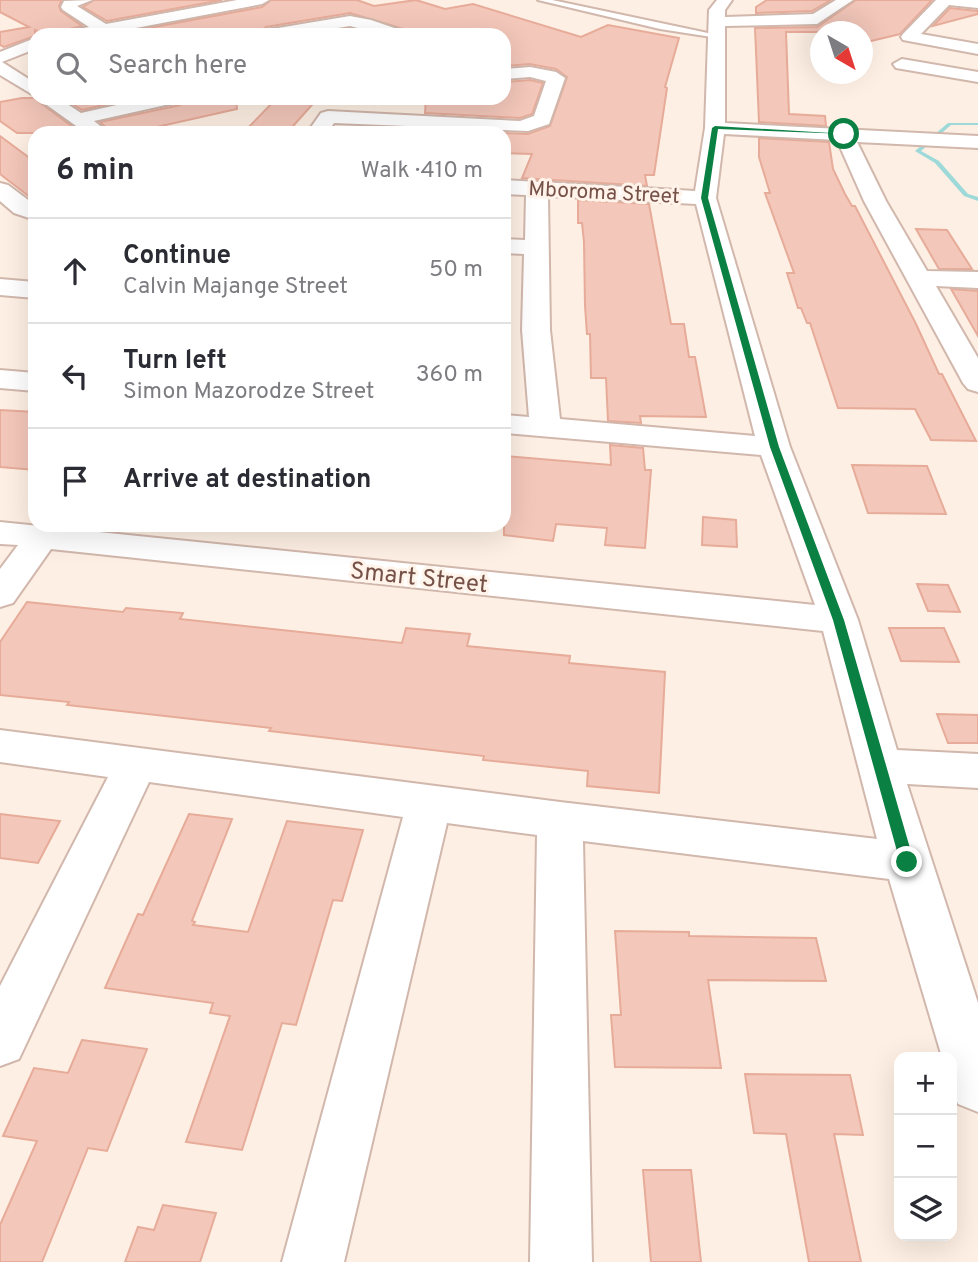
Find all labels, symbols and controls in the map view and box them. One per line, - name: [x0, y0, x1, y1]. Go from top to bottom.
- north arrow: [810, 21, 873, 84]
- search box: [28, 28, 511, 105]
- icon: search: [52, 48, 90, 86]
- text: Search here: [108, 50, 247, 83]
- route start: [828, 118, 859, 149]
- text: 6 min: [56, 153, 134, 190]
- text: Walk · 410 m: [361, 157, 483, 186]
- street label: Mboroma Street: [528, 176, 680, 211]
- text: Continue: [123, 240, 231, 273]
- icon: ahead: [56, 252, 94, 290]
- text: 50 m: [429, 256, 483, 285]
- text: Calvin Majange Street: [123, 273, 348, 302]
- text: Turn left: [123, 345, 227, 378]
- icon: left: [56, 357, 94, 395]
- text: 360 m: [416, 361, 483, 390]
- text: Simon Mazorodze Street: [123, 378, 375, 407]
- icon: arrive: [56, 462, 94, 500]
- text: Arrive at destination: [123, 464, 371, 497]
- street label: Smart Street: [348, 557, 489, 601]
- route end: [891, 846, 922, 877]
- map controls: [894, 1052, 957, 1241]
- button: +: [894, 1052, 957, 1115]
- button: −: [894, 1115, 957, 1178]
- button: layers: [894, 1178, 957, 1241]

